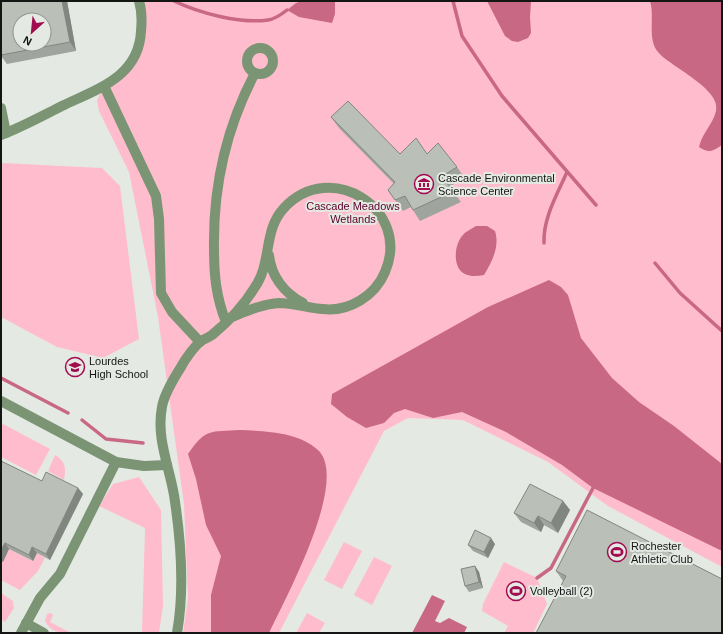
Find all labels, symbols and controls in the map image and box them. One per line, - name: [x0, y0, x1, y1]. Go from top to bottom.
- north arrow: [12, 12, 52, 52]
- text: N: [21, 34, 34, 48]
- place label: Cascade Environmental Science Center: [438, 172, 555, 197]
- museum icon: Cascade Environmental Science Center: [413, 173, 435, 195]
- park label: Cascade Meadows Wetlands: [306, 200, 400, 225]
- place label: Lourdes High School: [89, 355, 148, 380]
- school or university icon: Lourdes High School: [64, 356, 86, 378]
- place label: Rochester Athletic Club: [631, 540, 693, 565]
- sports icon: Rochester Athletic Club: [606, 541, 628, 563]
- sports icon: Volleyball (2): [505, 580, 527, 602]
- place label: Volleyball (2): [530, 585, 593, 597]

